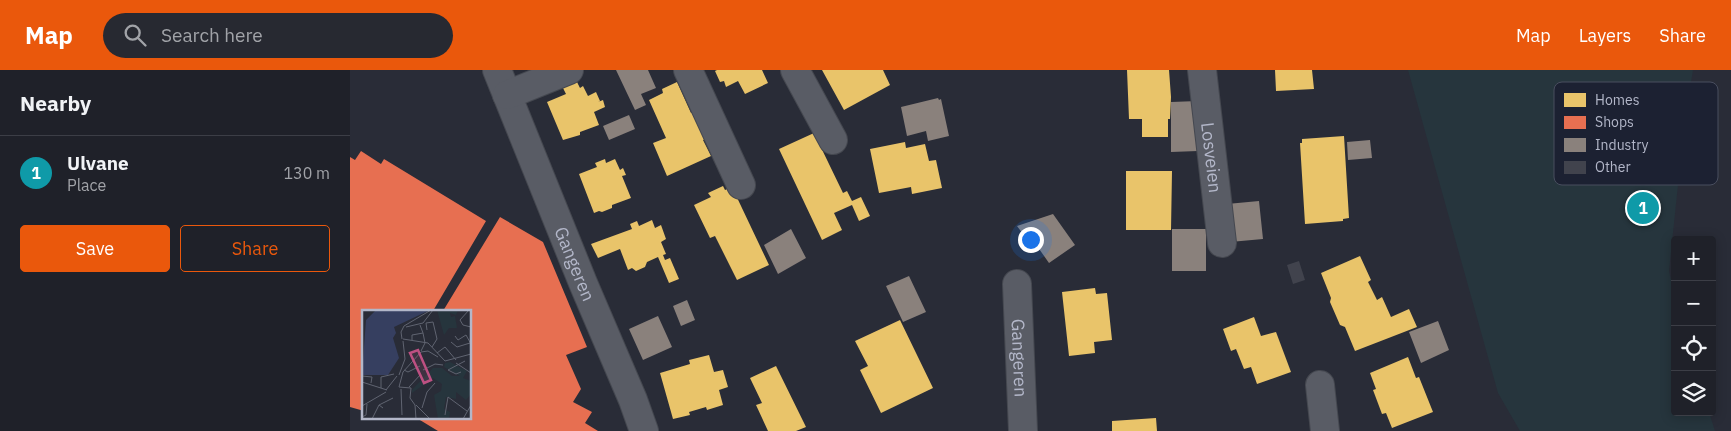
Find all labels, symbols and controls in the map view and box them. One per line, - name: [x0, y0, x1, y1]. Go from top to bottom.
- search box: [103, 13, 453, 58]
- text: Map: [25, 19, 73, 51]
- icon: search: [121, 21, 149, 49]
- text: Search here: [161, 23, 263, 47]
- text: Map: [1516, 24, 1551, 47]
- text: Layers: [1579, 24, 1631, 47]
- text: Share: [1659, 24, 1706, 47]
- legend: [1554, 82, 1718, 185]
- text: Nearby: [20, 89, 91, 117]
- text: Homes: [1595, 91, 1640, 109]
- text: Shops: [1595, 113, 1634, 131]
- street label: Losveien: [1197, 121, 1228, 194]
- text: Industry: [1595, 136, 1649, 154]
- text: Ulvane: [67, 151, 129, 175]
- text: Other: [1595, 158, 1631, 176]
- text: 1: [31, 163, 41, 183]
- text: 130 m: [283, 163, 330, 183]
- text: Place: [67, 175, 106, 195]
- pin: 1: [1627, 189, 1659, 227]
- street label: Gangeren: [550, 223, 601, 304]
- button: Save: [20, 225, 170, 272]
- button: Share: [180, 225, 330, 272]
- your location: [1018, 227, 1044, 253]
- map controls: [1671, 236, 1716, 416]
- button: +: [1671, 236, 1716, 281]
- button: −: [1671, 281, 1716, 326]
- inset map: [362, 310, 471, 418]
- street label: Gangeren: [1007, 318, 1033, 398]
- button: locate: [1671, 326, 1716, 371]
- button: layers: [1671, 371, 1716, 416]

